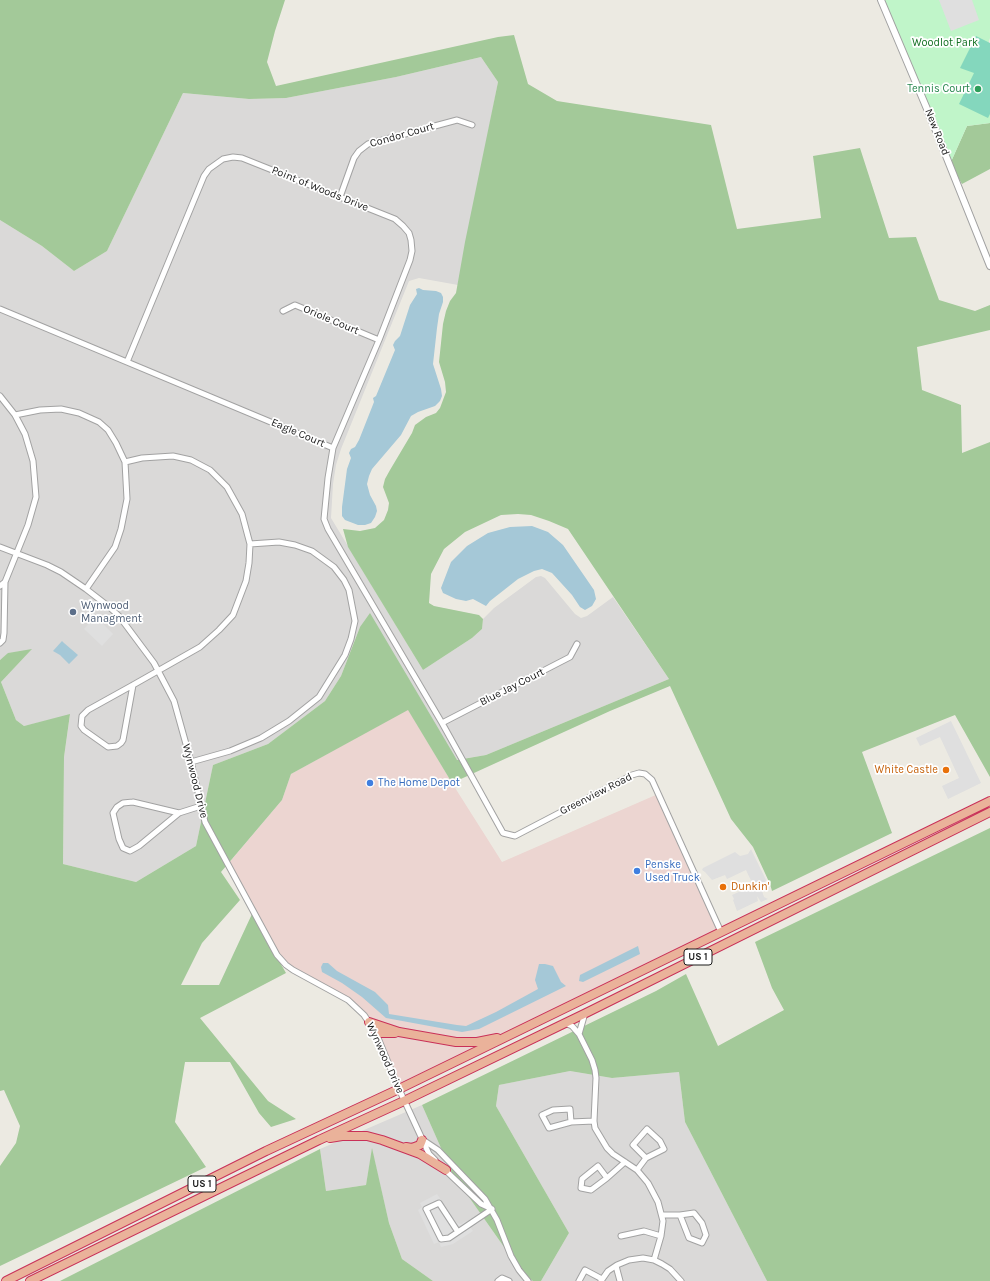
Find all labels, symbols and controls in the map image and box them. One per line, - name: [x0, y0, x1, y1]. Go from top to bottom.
- park label: Woodlot Park: [912, 36, 978, 50]
- place label: Tennis Court: [907, 82, 970, 96]
- marker: Tennis Court: [973, 84, 983, 94]
- street label: New Road: [922, 107, 952, 157]
- street label: Condor Court: [368, 120, 436, 150]
- street label: Point of Woods Drive: [270, 164, 370, 214]
- street label: Oriole Court: [301, 302, 361, 338]
- street label: Eagle Court: [269, 416, 327, 450]
- place label: Wynwood Managment: [81, 599, 142, 625]
- marker: Wynwood Managment: [68, 607, 78, 617]
- street label: Blue Jay Court: [478, 665, 546, 709]
- street label: Wynwood Drive: [179, 742, 211, 820]
- place label: White Castle: [874, 763, 938, 777]
- marker: White Castle: [941, 765, 951, 775]
- street label: Greenview Road: [558, 770, 634, 818]
- place label: The Home Depot: [378, 776, 460, 790]
- marker: The Home Depot: [365, 778, 375, 788]
- place label: Penske Used Truck: [645, 858, 700, 884]
- marker: Penske Used Truck: [632, 866, 642, 876]
- place label: Dunkin': [731, 880, 769, 894]
- marker: Dunkin': [718, 882, 728, 892]
- road number: US 1: [684, 949, 712, 965]
- street label: Wynwood Drive: [363, 1020, 407, 1096]
- road number: US 1: [188, 1176, 216, 1192]

